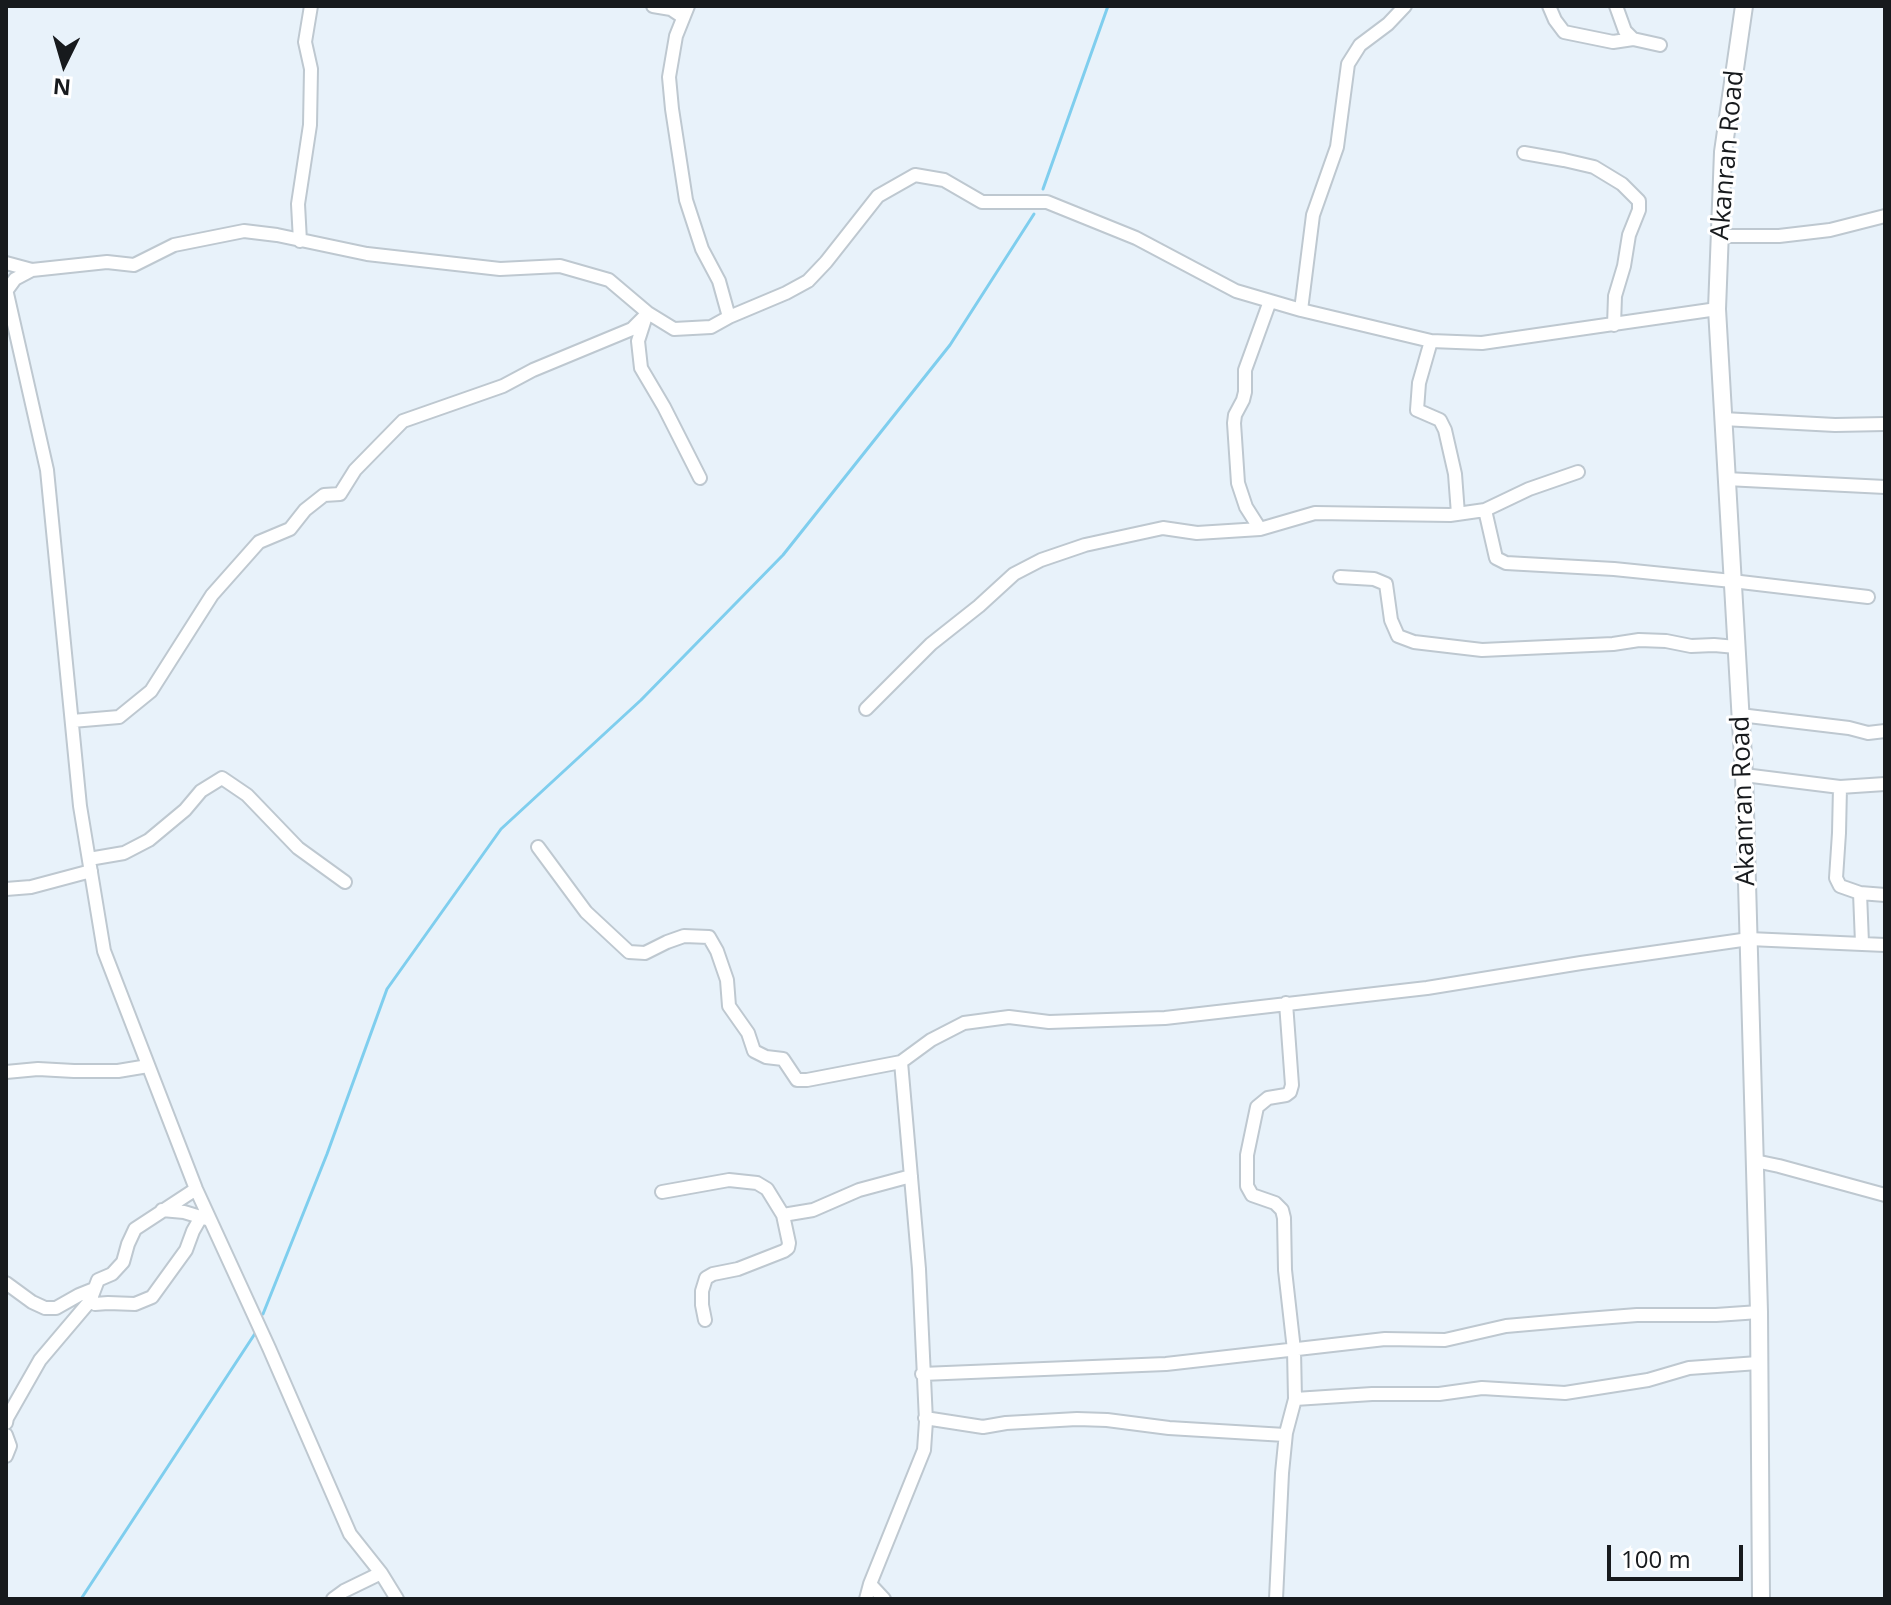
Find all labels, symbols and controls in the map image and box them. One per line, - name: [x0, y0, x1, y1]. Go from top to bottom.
- north arrow: [24, 24, 104, 104]
- street label: Akanran Road: [1705, 69, 1751, 241]
- text: N: [52, 72, 72, 104]
- street label: Akanran Road: [1725, 715, 1763, 887]
- scale bar: [1611, 1529, 1747, 1579]
- text: 100 m: [1621, 1542, 1691, 1575]

